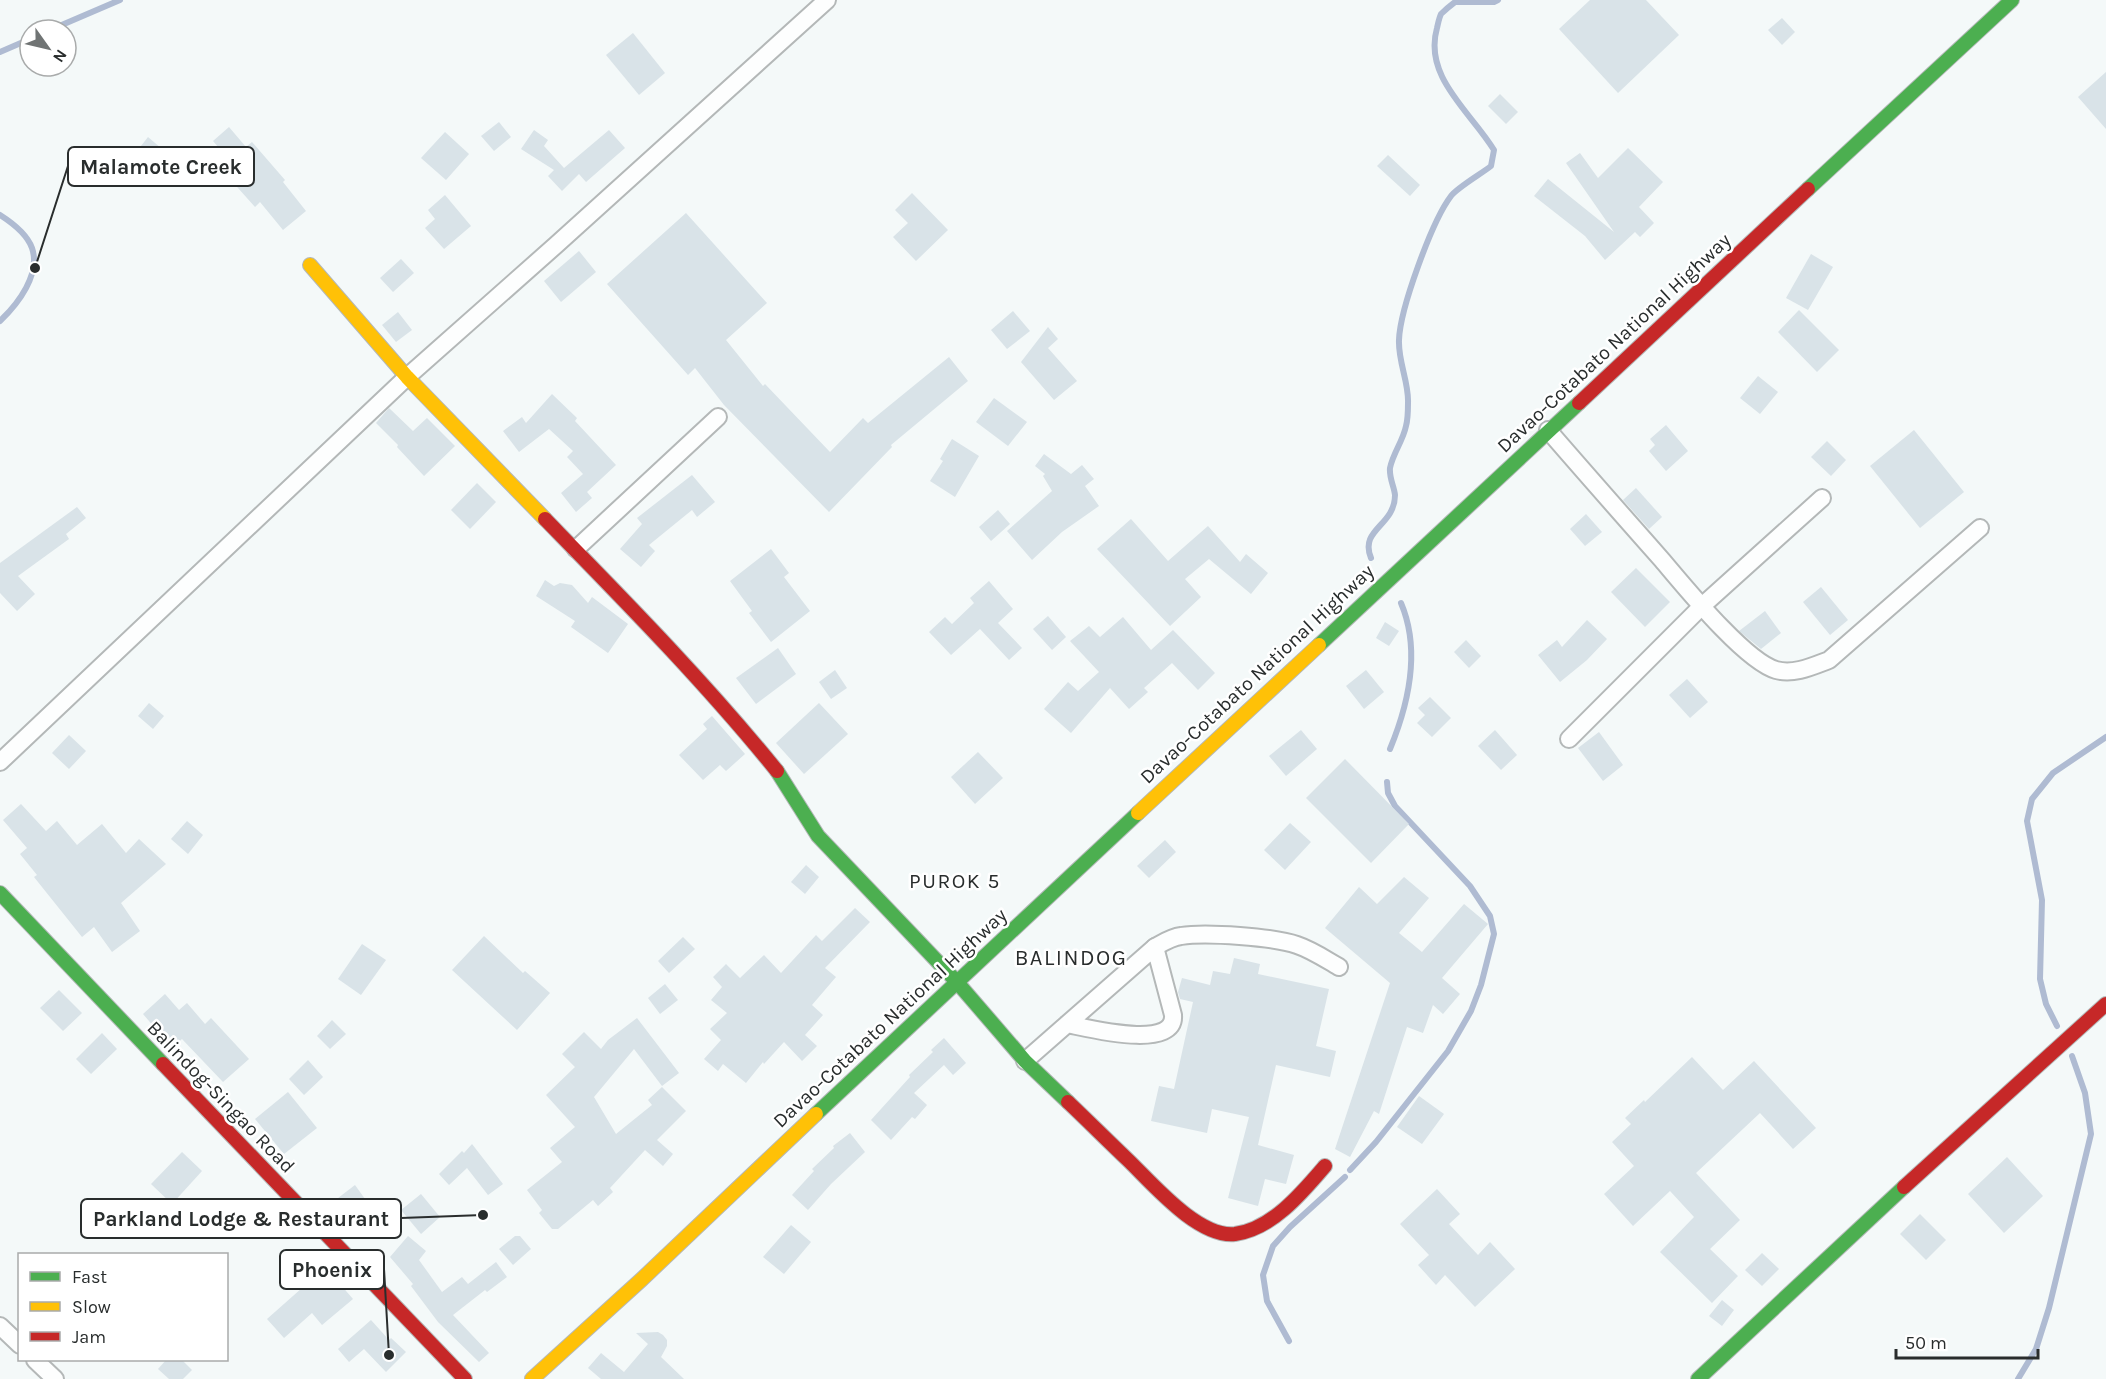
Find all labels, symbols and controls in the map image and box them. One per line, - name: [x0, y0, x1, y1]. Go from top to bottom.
- north arrow: [18, 18, 78, 78]
- text: N: [49, 46, 71, 66]
- callout: Malamote Creek: [68, 147, 254, 186]
- text: Malamote Creek: [80, 155, 243, 179]
- street label: Davao-Cotabato National Highway: [1492, 229, 1736, 457]
- street label: Davao-Cotabato National Highway: [1135, 560, 1379, 788]
- district label: PUROK 5: [909, 869, 1001, 893]
- street label: Davao-Cotabato National Highway: [768, 904, 1012, 1132]
- district label: BALINDOG: [1015, 945, 1127, 971]
- street label: Balindog-Singao Road: [142, 1016, 300, 1178]
- callout: Parkland Lodge & Restaurant: [81, 1199, 401, 1238]
- text: Parkland Lodge & Restaurant: [93, 1207, 389, 1231]
- callout: Phoenix: [280, 1250, 384, 1289]
- legend: [18, 1253, 228, 1361]
- text: Phoenix: [292, 1258, 372, 1282]
- text: Fast: [72, 1266, 107, 1288]
- text: Slow: [72, 1296, 111, 1318]
- scale bar: [1896, 1322, 2038, 1360]
- text: Jam: [72, 1326, 106, 1348]
- text: 50 m: [1905, 1332, 1947, 1354]

